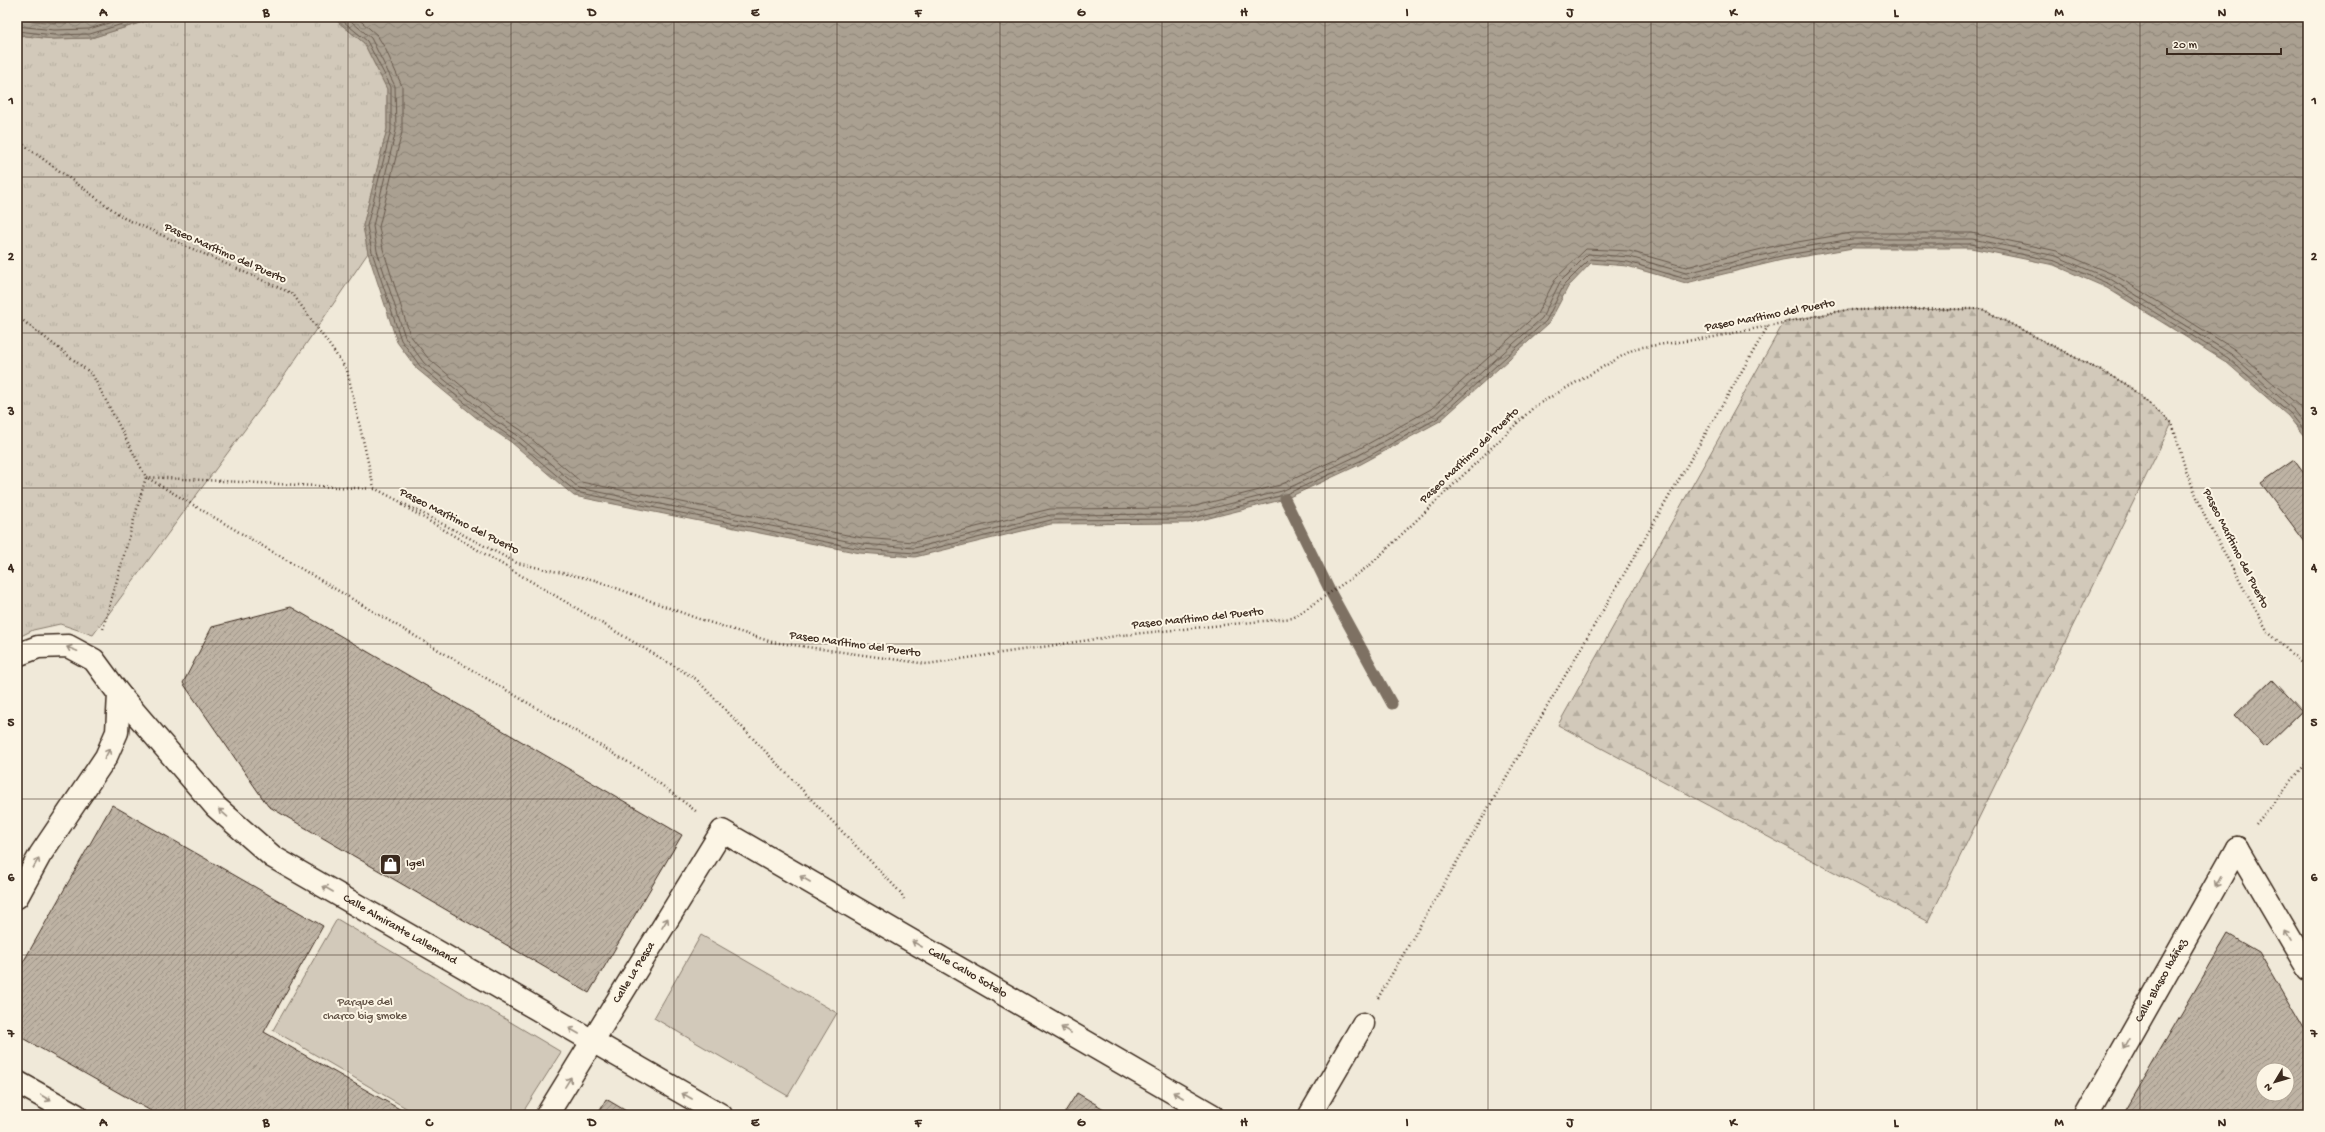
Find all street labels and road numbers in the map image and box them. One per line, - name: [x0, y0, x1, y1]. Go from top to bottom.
- street label: Paseo Marítimo del Puerto: [161, 220, 288, 287]
- street label: Paseo Marítimo del Puerto: [1703, 296, 1836, 336]
- street label: Paseo Marítimo del Puerto: [1417, 405, 1522, 508]
- street label: Paseo Marítimo del Puerto: [396, 485, 521, 558]
- street label: Paseo Marítimo del Puerto: [2198, 486, 2271, 611]
- street label: Paseo Marítimo del Puerto: [1130, 605, 1265, 633]
- street label: Paseo Marítimo del Puerto: [787, 629, 922, 661]
- street label: Calle Almirante Lallemand: [340, 892, 460, 969]
- street label: Calle Blasco Ibáñez: [2133, 936, 2191, 1025]
- street label: Calle La Pesca: [610, 939, 659, 1006]
- street label: Calle Calvo Sotelo: [925, 945, 1009, 1002]

